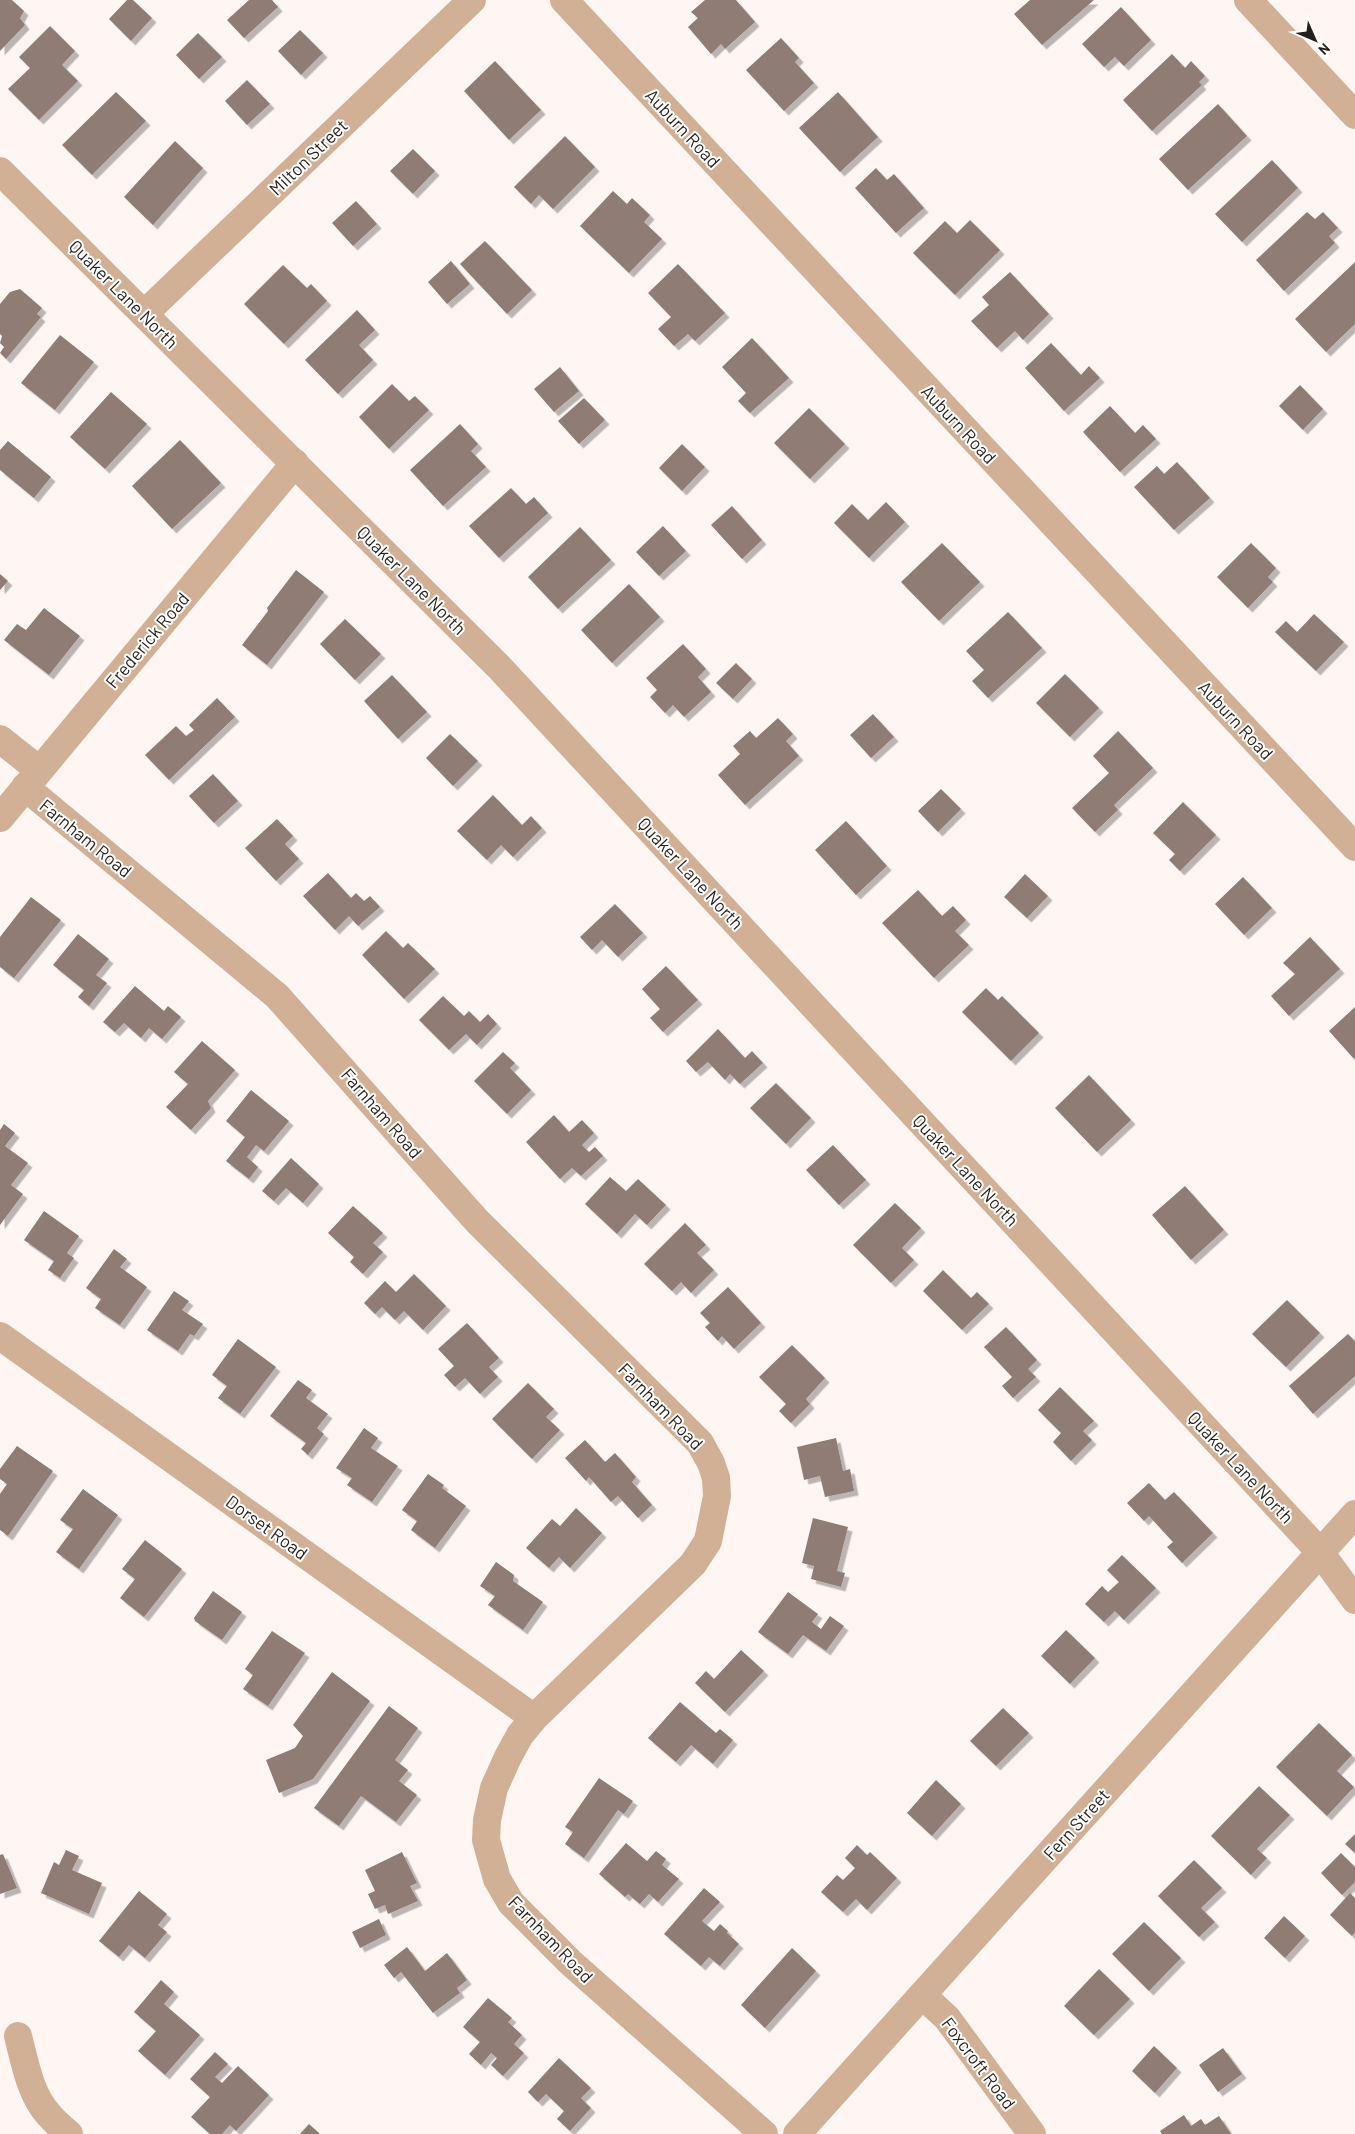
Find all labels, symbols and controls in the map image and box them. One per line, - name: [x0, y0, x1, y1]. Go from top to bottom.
- north arrow: [1290, 15, 1340, 65]
- text: N: [1315, 40, 1334, 59]
- street label: Auburn Road: [641, 84, 725, 172]
- street label: Milton Street: [264, 114, 352, 200]
- street label: Quaker Lane North: [65, 235, 183, 353]
- street label: Auburn Road: [917, 380, 1001, 468]
- street label: Quaker Lane North: [353, 521, 471, 639]
- street label: Frederick Road: [101, 588, 193, 692]
- street label: Auburn Road: [1194, 676, 1278, 764]
- street label: Farnham Road: [35, 794, 137, 882]
- street label: Quaker Lane North: [634, 813, 748, 933]
- street label: Farnham Road: [337, 1063, 427, 1163]
- street label: Quaker Lane North: [909, 1110, 1023, 1230]
- street label: Farnham Road: [614, 1358, 708, 1454]
- street label: Quaker Lane North: [1184, 1407, 1298, 1527]
- street label: Dorset Road: [222, 1490, 312, 1564]
- street label: Fern Street: [1038, 1784, 1114, 1864]
- street label: Farnham Road: [504, 1891, 598, 1987]
- street label: Foxcroft Road: [937, 2013, 1021, 2113]

